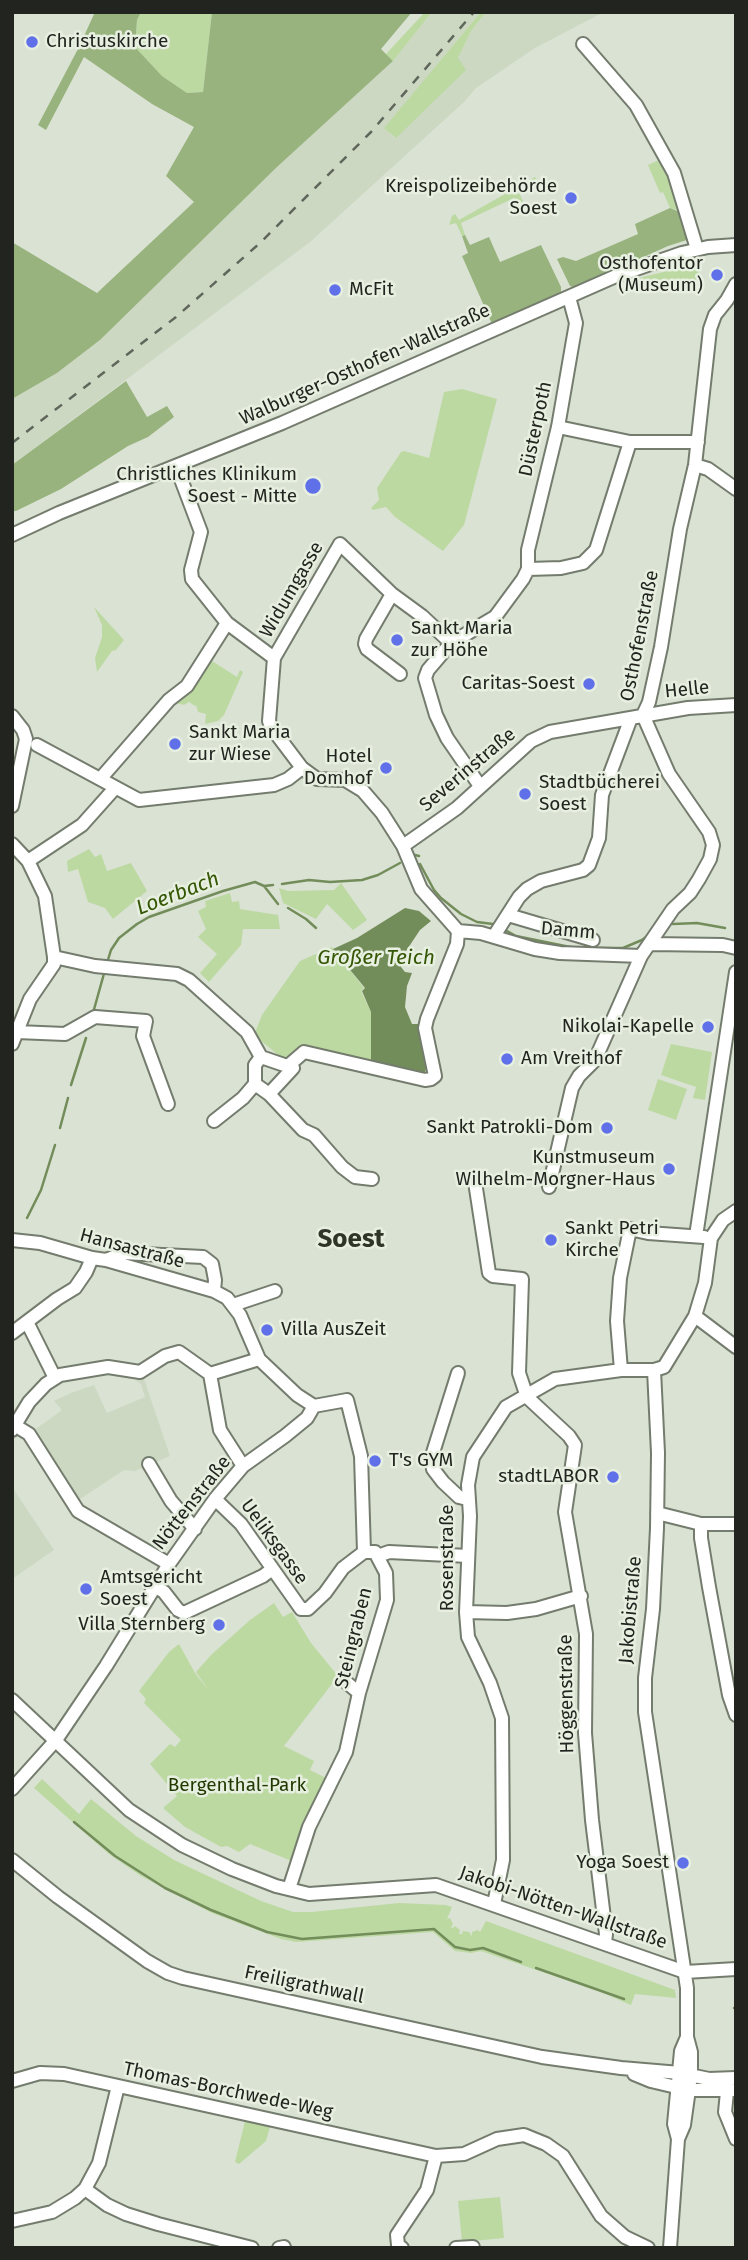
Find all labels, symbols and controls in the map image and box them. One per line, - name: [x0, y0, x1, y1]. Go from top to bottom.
- place label: Christuskirche: [46, 31, 168, 53]
- marker: Christuskirche: [24, 34, 40, 50]
- place label: Kreispolizeibehörde Soest: [385, 176, 557, 220]
- marker: Kreispolizeibehörde Soest: [563, 190, 579, 206]
- place label: Osthofentor (Museum): [599, 253, 703, 297]
- marker: Osthofentor (Museum): [709, 267, 725, 283]
- place label: McFit: [349, 279, 394, 301]
- marker: McFit: [327, 282, 343, 298]
- street label: Walburger-Osthofen-Wallstraße: [236, 299, 494, 431]
- street label: Düsterpoth: [515, 379, 557, 479]
- place label: Christliches Klinikum Soest - Mitte: [116, 464, 297, 508]
- marker: Christliches Klinikum Soest - Mitte: [303, 476, 323, 496]
- street label: Widumgasse: [255, 538, 329, 642]
- street label: Osthofenstraße: [616, 568, 664, 704]
- place label: Sankt Maria zur Höhe: [411, 618, 513, 662]
- marker: Sankt Maria zur Höhe: [389, 632, 405, 648]
- place label: Caritas-Soest: [462, 673, 575, 695]
- marker: Caritas-Soest: [581, 676, 597, 692]
- street label: Helle: [664, 676, 710, 704]
- place label: Sankt Maria zur Wiese: [189, 722, 291, 766]
- street label: Severinstraße: [415, 723, 521, 817]
- marker: Sankt Maria zur Wiese: [167, 736, 183, 752]
- place label: Hotel Domhof: [304, 746, 372, 790]
- marker: Hotel Domhof: [378, 760, 394, 776]
- place label: Stadtbücherei Soest: [539, 772, 660, 816]
- marker: Stadtbücherei Soest: [517, 786, 533, 802]
- water label: Loerbach: [133, 867, 223, 921]
- street label: Damm: [540, 917, 596, 945]
- water label: Großer Teich: [317, 945, 435, 971]
- place label: Nikolai-Kapelle: [562, 1016, 694, 1038]
- marker: Nikolai-Kapelle: [700, 1019, 716, 1035]
- place label: Am Vreithof: [521, 1048, 622, 1070]
- marker: Am Vreithof: [499, 1051, 515, 1067]
- place label: Sankt Patrokli-Dom: [427, 1117, 593, 1139]
- marker: Sankt Patrokli-Dom: [599, 1120, 615, 1136]
- place label: Kunstmuseum Wilhelm-Morgner-Haus: [456, 1147, 655, 1191]
- marker: Kunstmuseum Wilhelm-Morgner-Haus: [661, 1161, 677, 1177]
- place label: Sankt Petri Kirche: [565, 1218, 659, 1262]
- street label: Hansastraße: [77, 1224, 187, 1274]
- district label: Soest: [317, 1224, 385, 1256]
- marker: Sankt Petri Kirche: [543, 1232, 559, 1248]
- place label: Villa AusZeit: [281, 1319, 386, 1341]
- marker: Villa AusZeit: [259, 1322, 275, 1338]
- place label: T's GYM: [389, 1450, 453, 1472]
- street label: Nöttenstraße: [148, 1451, 236, 1555]
- marker: T's GYM: [367, 1453, 383, 1469]
- place label: stadtLABOR: [498, 1466, 599, 1488]
- marker: stadtLABOR: [605, 1469, 621, 1485]
- street label: Ueliksgasse: [235, 1495, 313, 1589]
- street label: Rosenstraße: [437, 1504, 459, 1612]
- street label: Jakobistraße: [615, 1555, 647, 1665]
- place label: Amtsgericht Soest: [100, 1567, 203, 1611]
- marker: Amtsgericht Soest: [78, 1581, 94, 1597]
- street label: Steingraben: [330, 1585, 378, 1691]
- place label: Villa Sternberg: [78, 1614, 205, 1636]
- marker: Villa Sternberg: [211, 1617, 227, 1633]
- street label: Höggenstraße: [555, 1634, 579, 1754]
- park label: Bergenthal-Park: [168, 1775, 306, 1797]
- place label: Yoga Soest: [576, 1852, 669, 1874]
- marker: Yoga Soest: [675, 1855, 691, 1871]
- street label: Jakobi-Nötten-Wallstraße: [456, 1862, 670, 1954]
- street label: Freiligrathwall: [242, 1961, 366, 2009]
- street label: Thomas-Borchwede-Weg: [121, 2058, 335, 2124]

